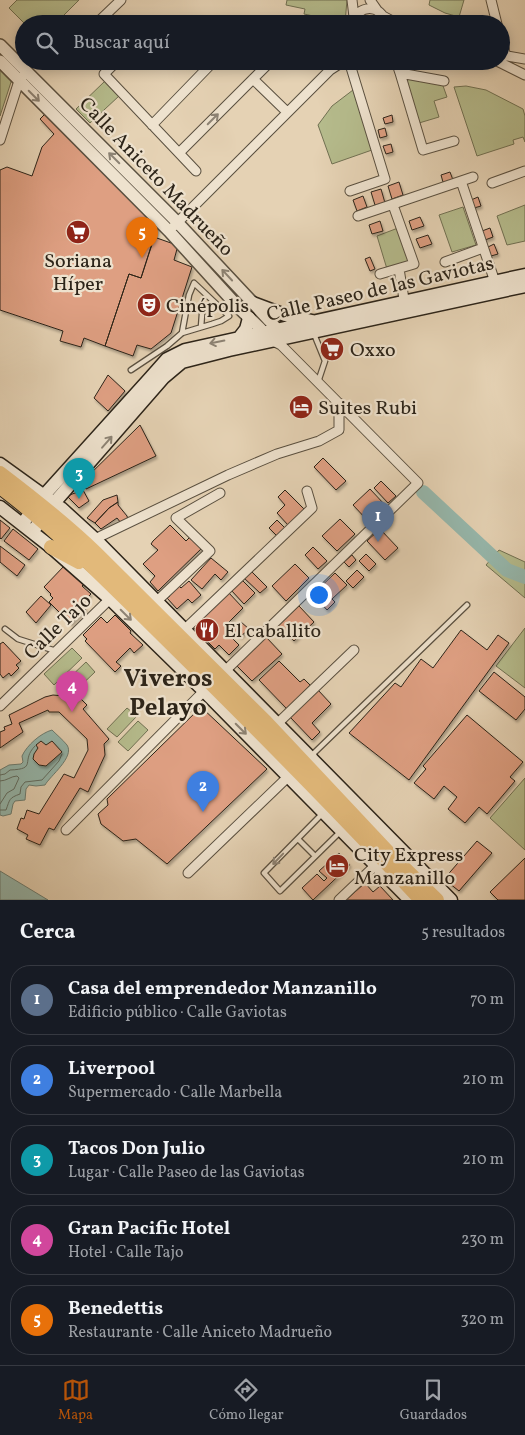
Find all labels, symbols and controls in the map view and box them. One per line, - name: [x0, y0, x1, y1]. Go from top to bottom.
- search box: [15, 15, 510, 70]
- icon: search: [33, 29, 61, 57]
- text: Buscar aquí: [73, 30, 170, 56]
- one-way arrow: [28, 89, 40, 102]
- street label: Calle Aniceto Madrueño: [72, 91, 239, 263]
- one-way arrow: [207, 113, 219, 125]
- one-way arrow: [108, 152, 120, 165]
- pin: 5: [126, 217, 158, 258]
- supermarket icon: Soriana Híper: [65, 219, 91, 245]
- place label: Soriana Híper: [44, 248, 112, 299]
- street label: Calle Paseo de las Gaviotas: [264, 250, 497, 330]
- one-way arrow: [221, 269, 233, 281]
- theatre icon: Cinépolis: [136, 292, 162, 318]
- place label: Cinépolis: [166, 293, 249, 321]
- supermarket icon: Oxxo: [319, 336, 345, 362]
- place label: Oxxo: [350, 337, 396, 365]
- one-way arrow: [210, 338, 226, 348]
- hotel icon: Suites Rubi: [288, 394, 314, 420]
- place label: Suites Rubi: [318, 395, 417, 423]
- one-way arrow: [102, 436, 113, 449]
- pin: 3: [63, 458, 95, 499]
- pin: 1: [362, 501, 394, 542]
- your location: [306, 582, 332, 608]
- street label: Calle Tajo: [18, 588, 99, 667]
- one-way arrow: [120, 608, 132, 620]
- restaurant icon: El caballito: [194, 617, 220, 643]
- place label: El caballito: [224, 618, 321, 646]
- district label: Viveros Pelayo: [123, 662, 213, 726]
- pin: 4: [56, 671, 88, 712]
- one-way arrow: [235, 723, 247, 735]
- pin: 2: [187, 771, 219, 812]
- place label: City Express Manzanillo: [354, 842, 463, 893]
- one-way arrow: [272, 853, 284, 865]
- hotel icon: City Express Manzanillo: [324, 853, 350, 879]
- text: Cerca: [20, 918, 75, 947]
- text: 5 resultados: [421, 922, 505, 944]
- text: Casa del emprendedor Manzanillo: [68, 976, 377, 1002]
- text: 1: [34, 989, 40, 1011]
- text: 70 m: [470, 989, 504, 1011]
- text: Edificio público · Calle Gaviotas: [68, 1002, 287, 1024]
- text: Liverpool: [68, 1056, 155, 1082]
- text: 2: [33, 1069, 41, 1091]
- text: 210 m: [462, 1069, 504, 1091]
- text: Supermercado · Calle Marbella: [68, 1082, 282, 1104]
- text: Tacos Don Julio: [68, 1136, 205, 1162]
- text: 3: [33, 1149, 41, 1171]
- text: 210 m: [462, 1149, 504, 1171]
- text: Lugar · Calle Paseo de las Gaviotas: [68, 1162, 305, 1184]
- text: Gran Pacific Hotel: [68, 1216, 230, 1242]
- text: 4: [32, 1229, 42, 1251]
- text: 230 m: [461, 1229, 504, 1251]
- text: Hotel · Calle Tajo: [68, 1242, 184, 1264]
- text: Benedettis: [68, 1296, 163, 1322]
- text: 5: [33, 1309, 41, 1331]
- text: 320 m: [460, 1309, 504, 1331]
- text: Restaurante · Calle Aniceto Madrueño: [68, 1322, 332, 1344]
- tab: Mapa: [58, 1376, 93, 1425]
- tab: Cómo llegar: [209, 1376, 284, 1425]
- tab: Guardados: [400, 1376, 467, 1425]

